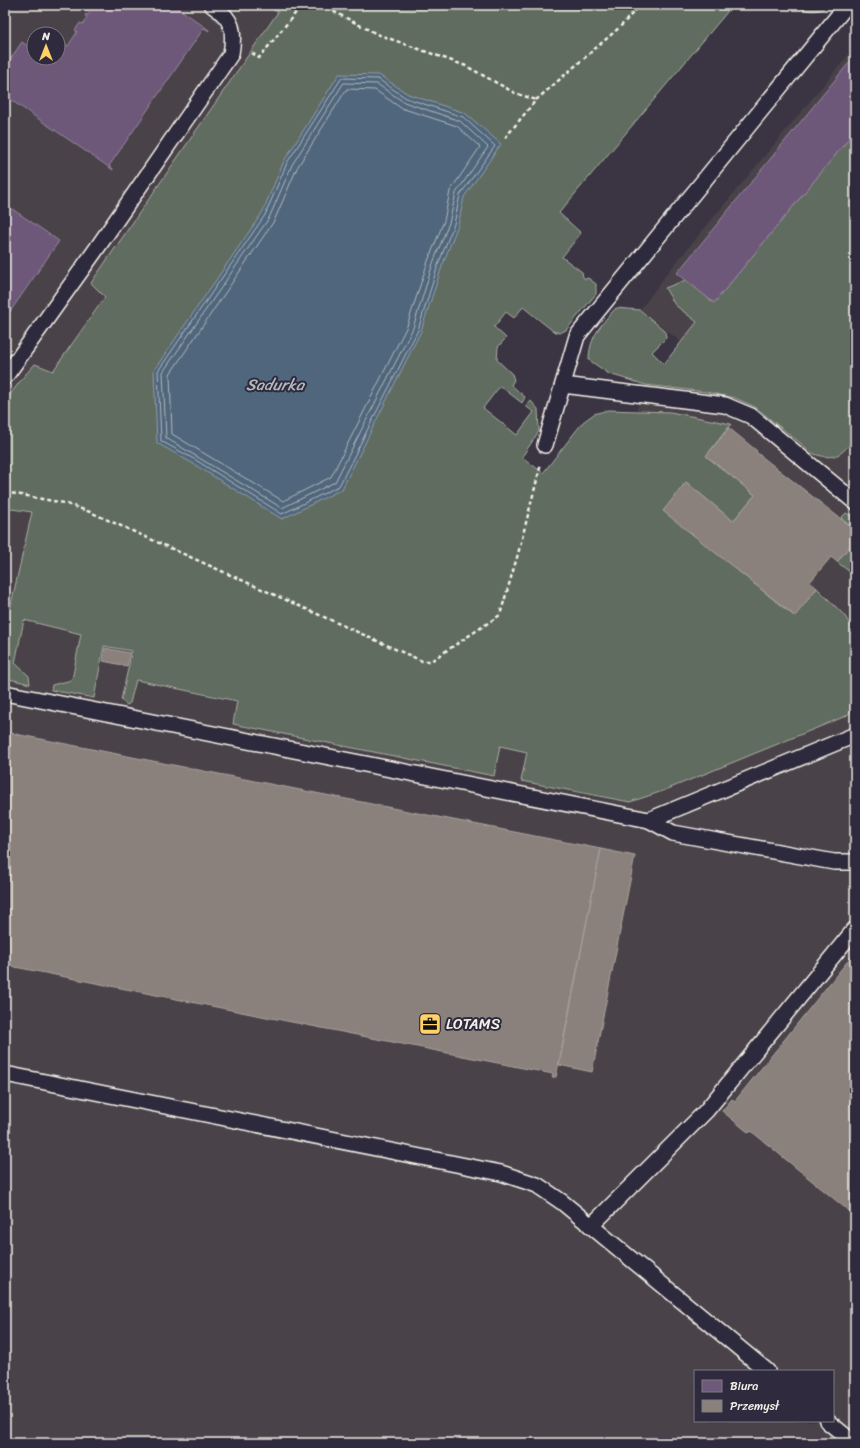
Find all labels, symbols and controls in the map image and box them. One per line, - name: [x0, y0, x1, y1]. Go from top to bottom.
- north arrow: [26, 26, 66, 66]
- text: N: [41, 27, 50, 46]
- water label: Sadurka: [246, 370, 306, 399]
- office icon: LOTAMS: [417, 1011, 443, 1037]
- place label: LOTAMS: [446, 1011, 501, 1037]
- legend: [694, 1370, 834, 1422]
- text: Biura: [730, 1375, 758, 1397]
- text: Przemysł: [730, 1395, 780, 1417]

